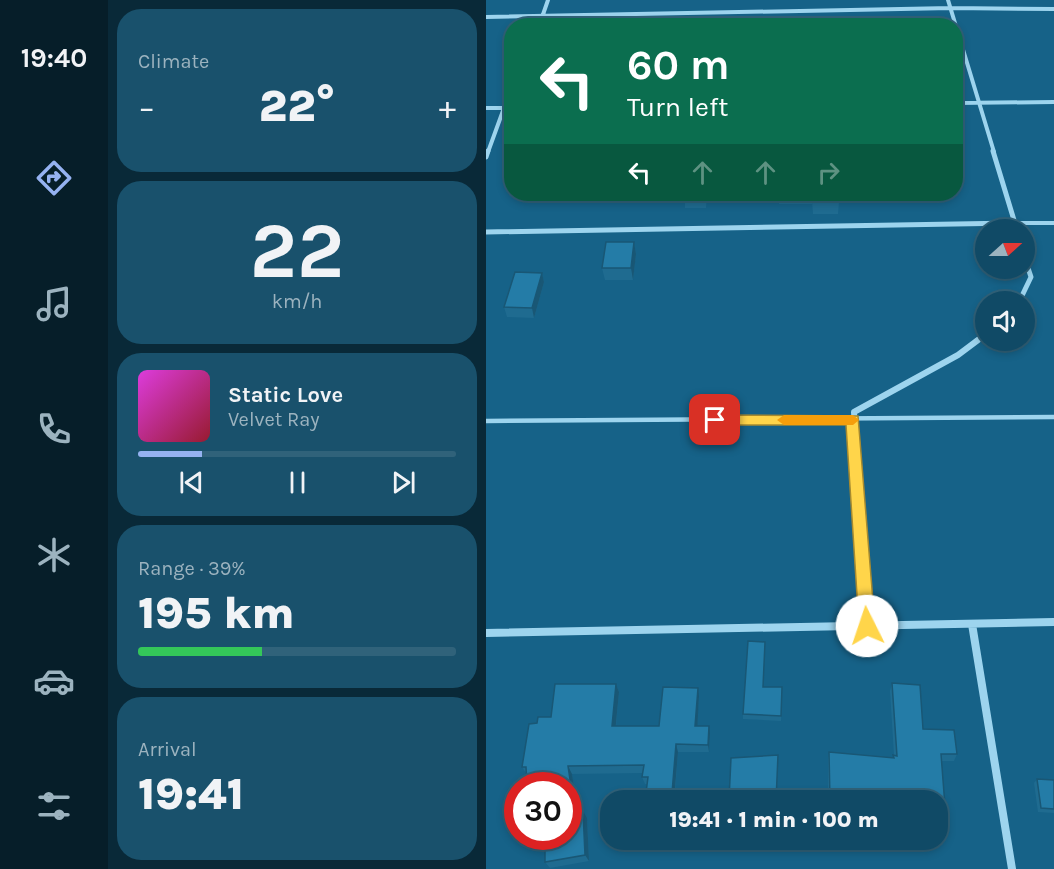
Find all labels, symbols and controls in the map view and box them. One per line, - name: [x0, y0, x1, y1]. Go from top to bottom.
- text: 60 m: [627, 40, 730, 90]
- text: 19:40: [21, 42, 87, 74]
- icon: left: [528, 42, 606, 120]
- text: Climate: [138, 50, 209, 73]
- text: 22°: [259, 80, 335, 132]
- text: −: [138, 88, 155, 126]
- text: +: [439, 88, 456, 126]
- text: Turn left: [627, 91, 728, 123]
- icon: left: [623, 156, 656, 189]
- icon: ahead: [686, 156, 719, 189]
- icon: ahead: [749, 156, 782, 189]
- icon: right: [812, 156, 845, 189]
- icon: directions: [33, 157, 75, 199]
- text: 22: [250, 205, 344, 297]
- north arrow: [975, 219, 1035, 279]
- map controls: [975, 219, 1035, 351]
- icon: music: [33, 283, 75, 325]
- text: km/h: [272, 290, 322, 313]
- button: sound: [975, 291, 1035, 351]
- text: Static Love: [228, 382, 343, 408]
- pin: [689, 394, 740, 445]
- icon: arrive: [698, 403, 731, 436]
- icon: phone: [33, 408, 75, 450]
- text: Velvet Ray: [228, 408, 320, 431]
- icon: previous: [175, 466, 208, 499]
- icon: pause: [281, 466, 314, 499]
- icon: next: [387, 466, 420, 499]
- icon: climate: [33, 534, 75, 576]
- text: Range · 39%: [138, 557, 246, 580]
- text: 195 km: [138, 587, 295, 639]
- position arrow: [835, 594, 899, 658]
- icon: car: [33, 660, 75, 702]
- text: Arrival: [138, 738, 197, 761]
- text: 19:41: [138, 768, 244, 820]
- speed limit sign: 30: [504, 772, 582, 850]
- icon: filters: [33, 785, 75, 827]
- text: 19:41 · 1 min · 100 m: [669, 807, 879, 833]

